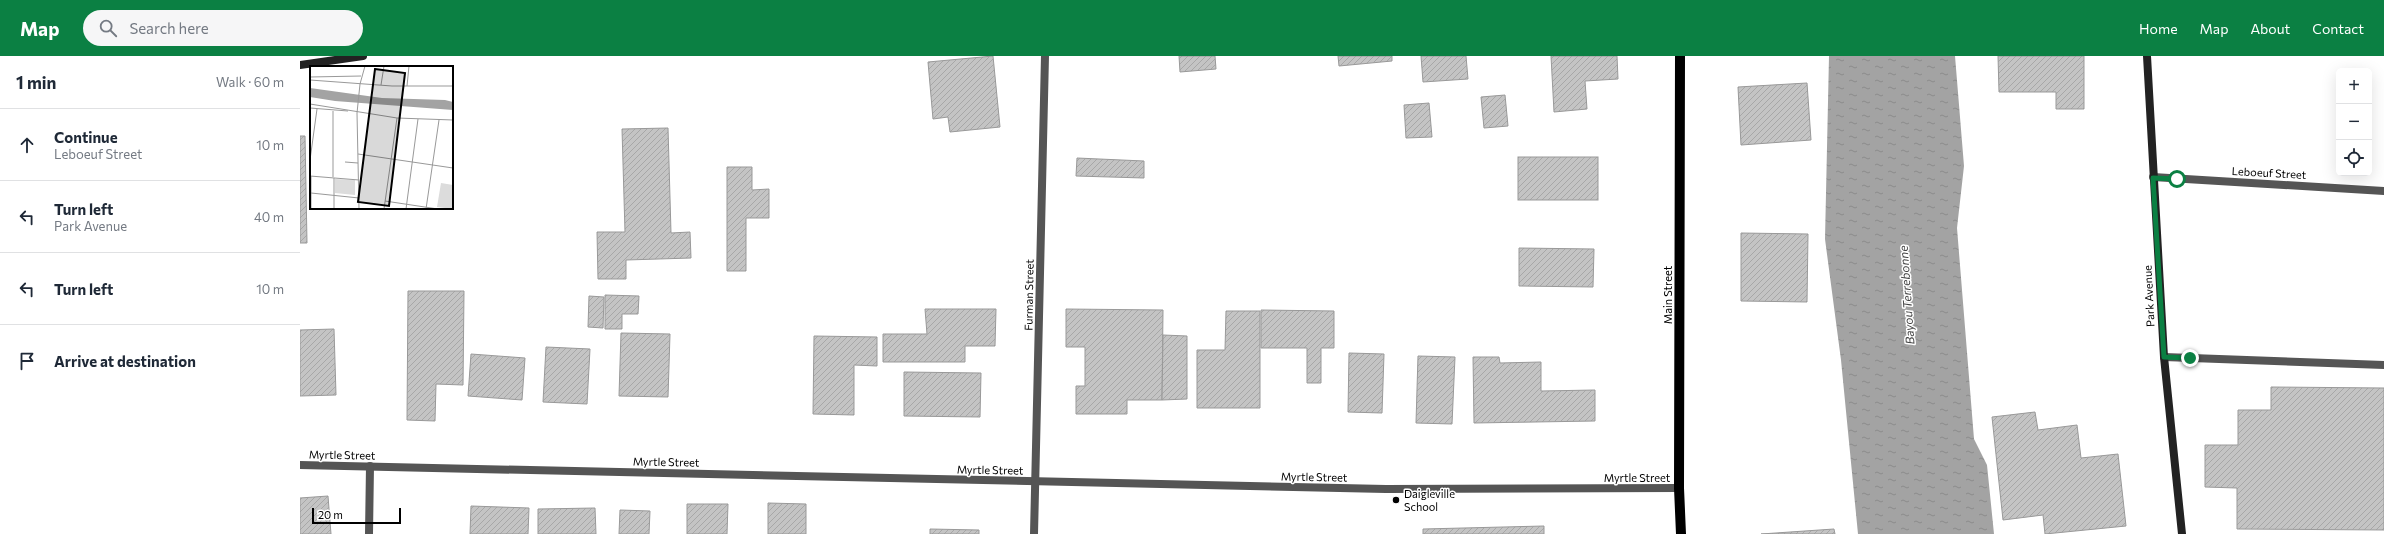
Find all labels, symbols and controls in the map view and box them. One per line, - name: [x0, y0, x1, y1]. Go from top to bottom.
- search box: [83, 10, 363, 46]
- text: Map: [20, 17, 59, 40]
- icon: search: [97, 17, 119, 39]
- text: Search here: [129, 19, 209, 37]
- text: Home: [2139, 20, 2178, 37]
- text: Map: [2200, 20, 2228, 37]
- text: About: [2250, 20, 2290, 37]
- text: Contact: [2312, 20, 2364, 37]
- inset map: [310, 66, 453, 209]
- map controls: [2336, 68, 2372, 176]
- button: +: [2336, 68, 2372, 104]
- text: 1 min: [16, 72, 56, 93]
- text: Walk · 60 m: [216, 74, 284, 90]
- button: −: [2336, 104, 2372, 140]
- text: Continue: [54, 128, 118, 146]
- icon: ahead: [16, 134, 38, 156]
- text: 10 m: [256, 137, 284, 153]
- button: locate: [2336, 140, 2372, 176]
- text: Leboeuf Street: [54, 146, 142, 162]
- street label: Leboeuf Street: [2231, 164, 2307, 181]
- route start: [2168, 170, 2186, 188]
- text: Turn left: [54, 200, 113, 218]
- icon: left: [16, 206, 38, 228]
- text: 40 m: [254, 209, 284, 225]
- text: Park Avenue: [54, 218, 127, 234]
- water label: Bayou Terrebonne: [1896, 244, 1916, 345]
- street label: Furman Street: [1021, 259, 1036, 331]
- street label: Main Street: [1661, 265, 1674, 324]
- street label: Park Avenue: [2140, 265, 2157, 327]
- icon: left: [16, 278, 38, 300]
- text: Turn left: [54, 280, 113, 298]
- text: 10 m: [256, 281, 284, 297]
- route end: [2181, 349, 2199, 367]
- icon: arrive: [16, 350, 38, 372]
- text: Arrive at destination: [54, 352, 196, 370]
- street label: Myrtle Street: [309, 447, 376, 462]
- street label: Myrtle Street: [633, 454, 700, 469]
- street label: Myrtle Street: [957, 462, 1024, 477]
- street label: Myrtle Street: [1281, 469, 1348, 484]
- street label: Myrtle Street: [1604, 471, 1671, 484]
- place label: Daigleville School: [1404, 487, 1455, 513]
- marker: Daigleville School: [1391, 495, 1401, 505]
- scale bar: [312, 506, 401, 525]
- text: 20 m: [318, 508, 343, 521]

